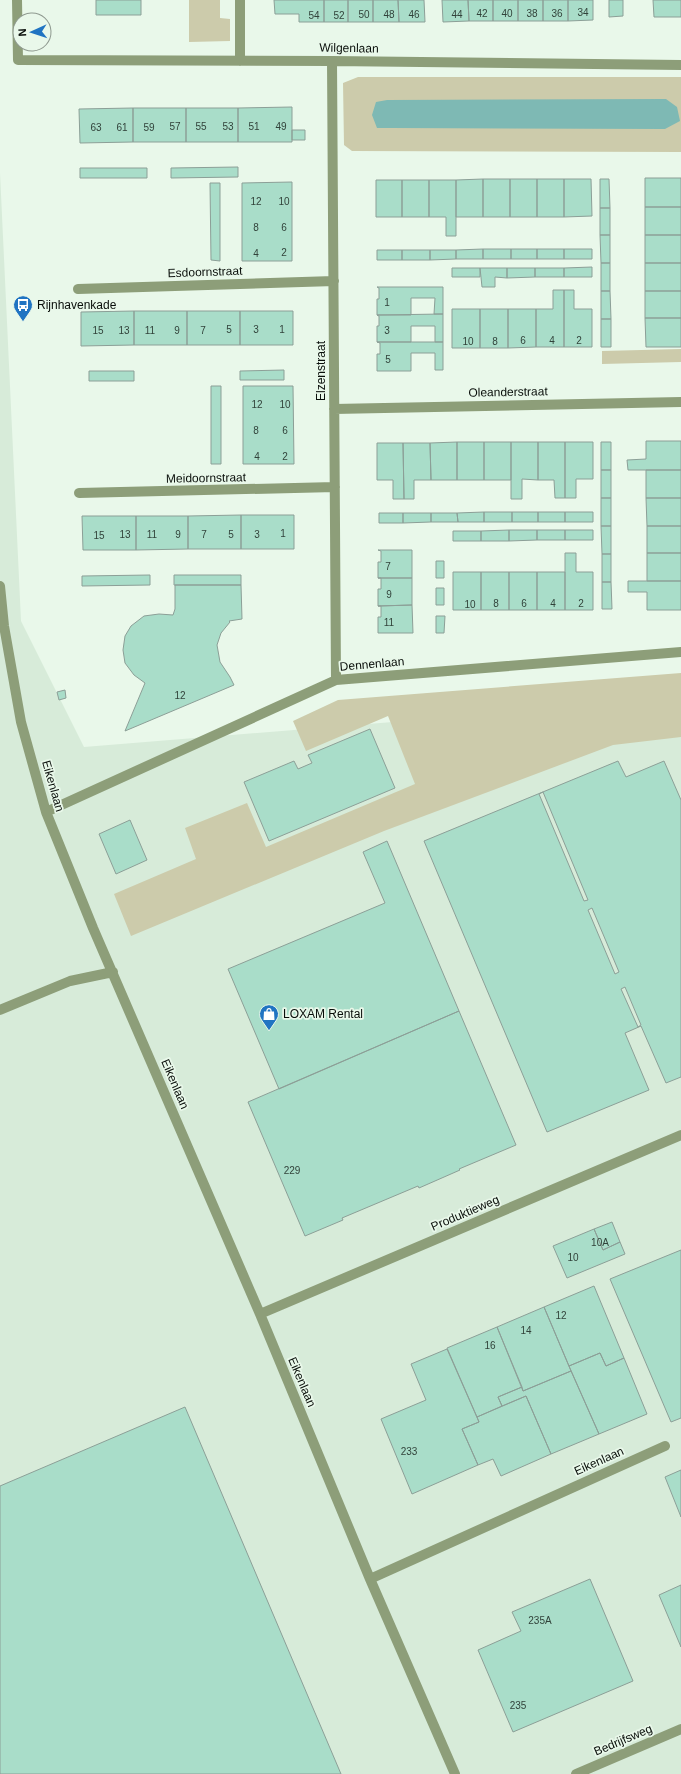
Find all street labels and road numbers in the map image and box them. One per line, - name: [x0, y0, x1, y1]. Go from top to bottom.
- street label: Wilgenlaan: [319, 40, 379, 56]
- street label: Esdoornstraat: [167, 264, 243, 280]
- street label: Elzenstraat: [314, 340, 328, 401]
- street label: Oleanderstraat: [468, 384, 548, 400]
- street label: Meidoornstraat: [166, 470, 247, 486]
- street label: Dennenlaan: [339, 654, 405, 674]
- street label: Eikenlaan: [39, 759, 67, 813]
- street label: Eikenlaan: [158, 1057, 192, 1111]
- street label: Produktieweg: [429, 1192, 501, 1234]
- street label: Eikenlaan: [285, 1355, 319, 1409]
- street label: Eikenlaan: [572, 1444, 626, 1478]
- street label: Bedrijfsweg: [592, 1721, 654, 1759]

